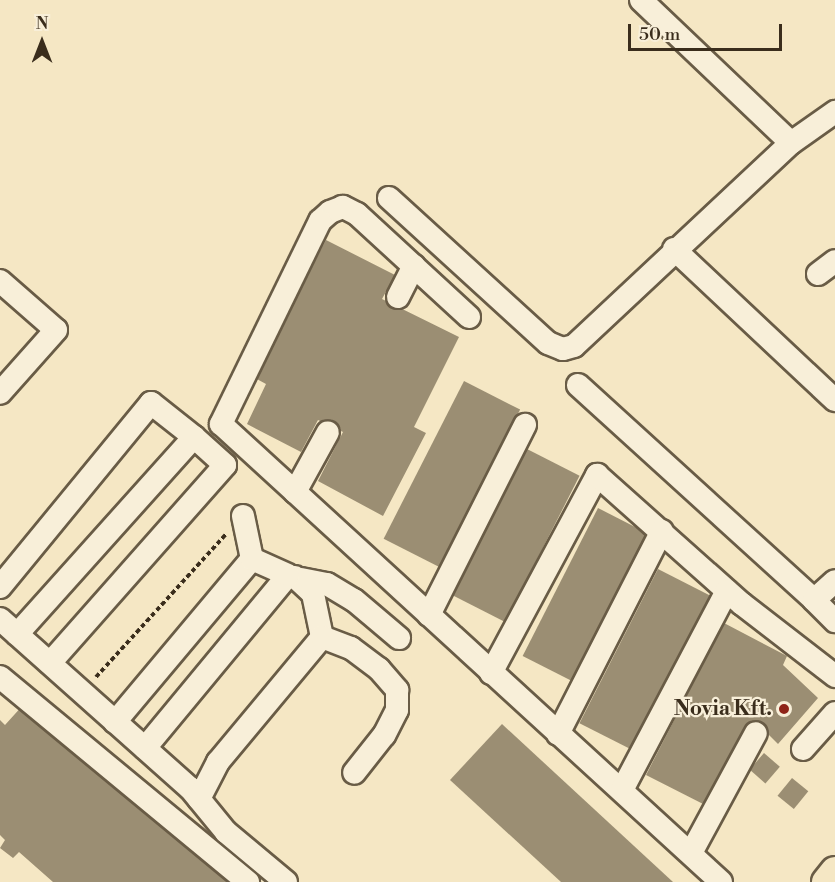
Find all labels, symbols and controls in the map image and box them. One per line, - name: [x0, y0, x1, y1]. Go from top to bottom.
- north arrow: [12, 12, 72, 72]
- scale bar: [631, 12, 786, 50]
- text: N: [36, 14, 48, 34]
- text: 50 m: [639, 23, 680, 46]
- place label: Novia Kft.: [674, 696, 772, 722]
- marker: Novia Kft.: [777, 702, 791, 716]

